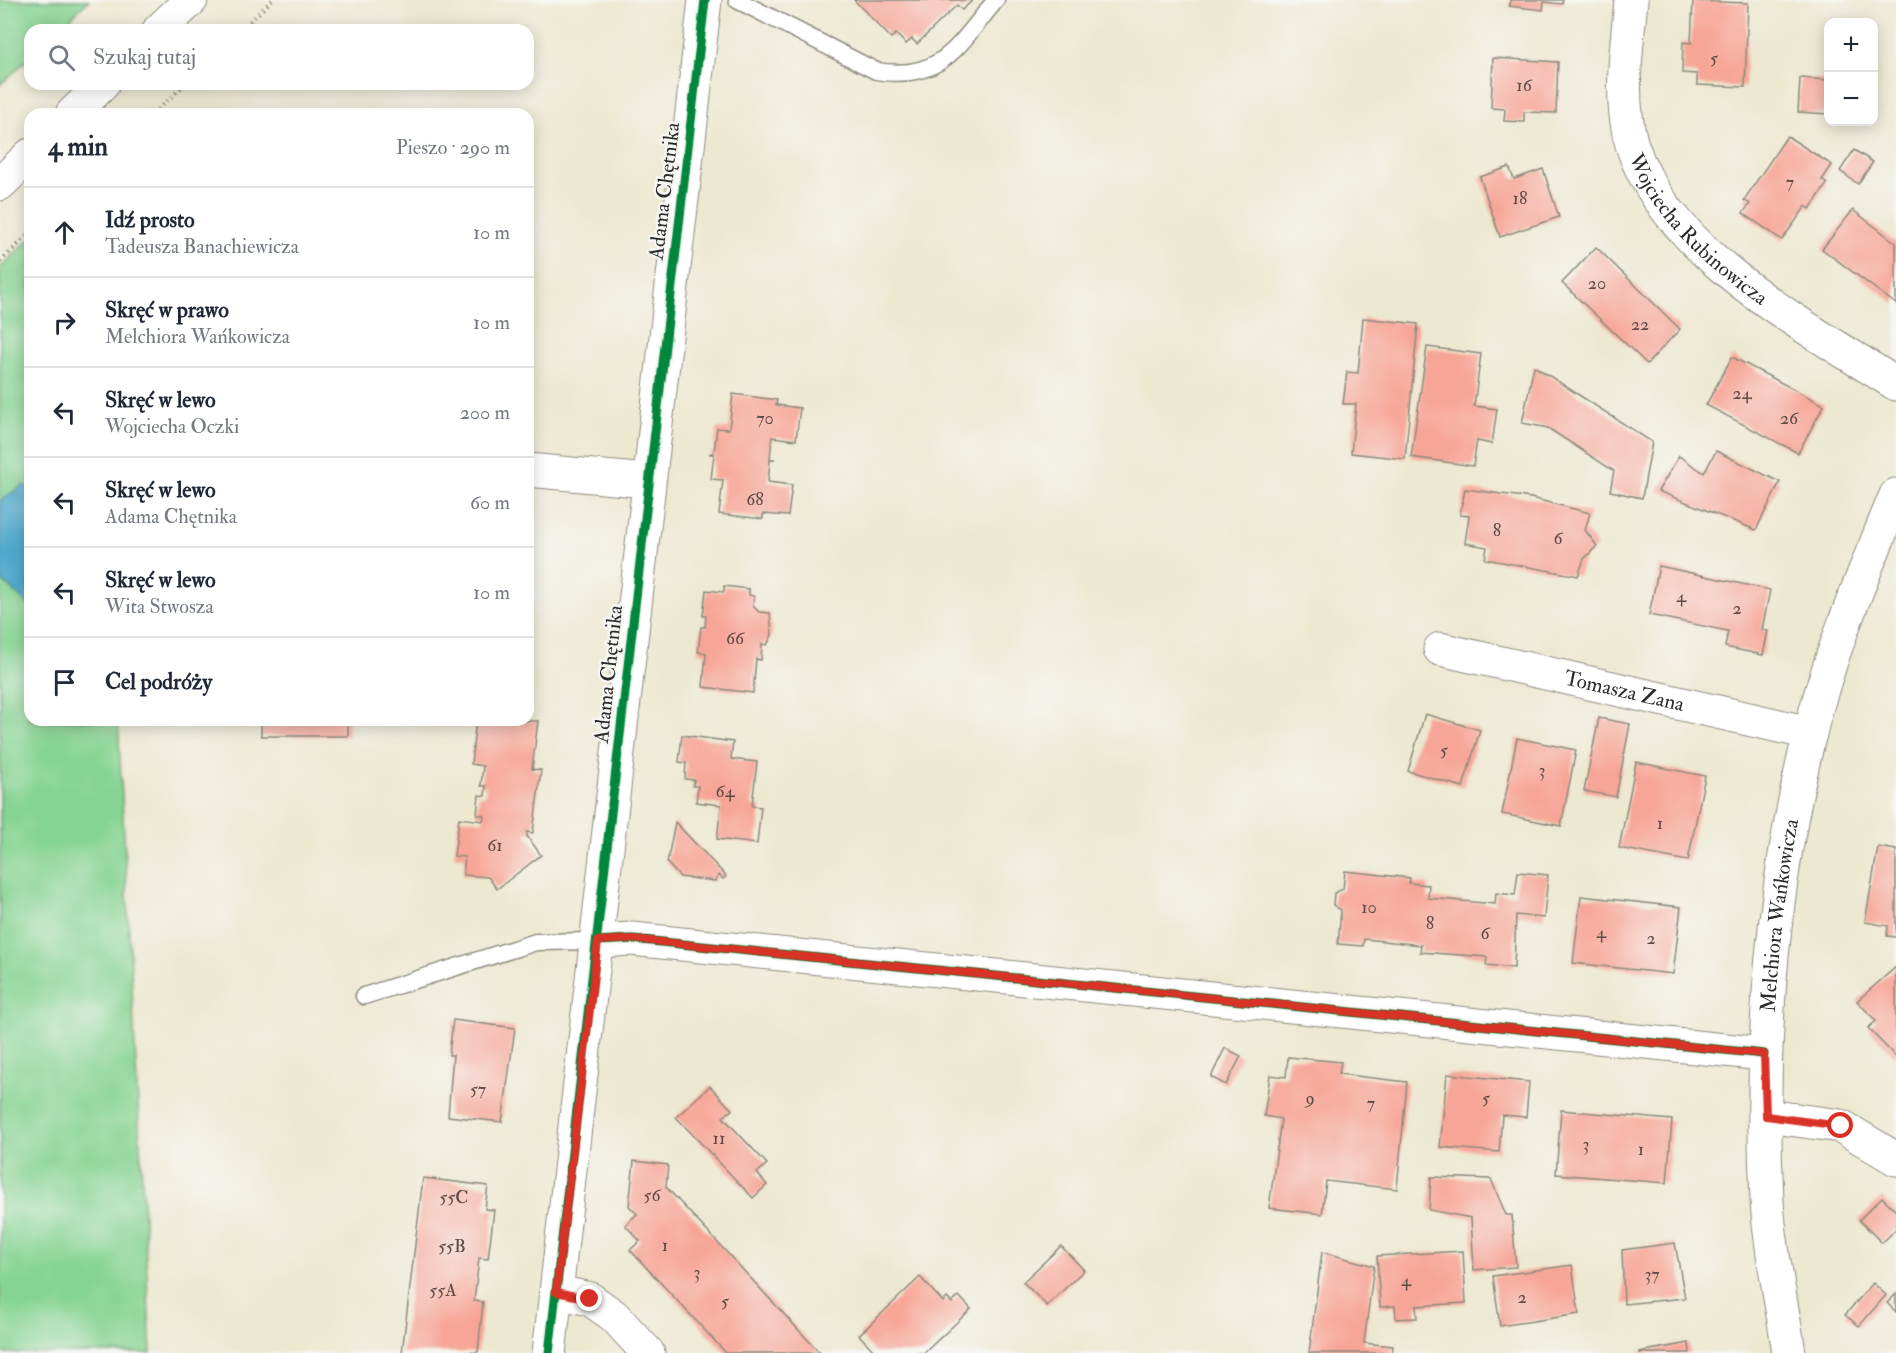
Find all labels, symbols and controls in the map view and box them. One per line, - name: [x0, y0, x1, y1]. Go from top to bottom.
- map controls: [1824, 18, 1878, 126]
- button: +: [1824, 18, 1878, 72]
- search box: [24, 24, 534, 90]
- icon: search: [45, 41, 78, 74]
- text: Szukaj tutaj: [93, 43, 196, 71]
- house number: 5: [1710, 47, 1718, 70]
- button: −: [1824, 72, 1878, 126]
- house number: 16: [1516, 74, 1533, 97]
- street label: Adama Chętnika: [643, 120, 686, 262]
- text: 4 min: [48, 131, 108, 163]
- text: Pieszo · 290 m: [396, 135, 510, 160]
- street label: Wojciecha Rubinowicza: [1622, 149, 1773, 312]
- house number: 7: [1786, 171, 1794, 194]
- house number: 18: [1513, 187, 1527, 210]
- text: Idź prosto: [105, 206, 195, 234]
- icon: ahead: [48, 216, 81, 249]
- text: 10 m: [473, 220, 510, 245]
- text: Tadeusza Banachiewicza: [105, 234, 299, 259]
- house number: 20: [1588, 272, 1606, 295]
- text: Skręć w prawo: [105, 296, 229, 324]
- icon: right: [48, 306, 81, 339]
- text: 10 m: [473, 310, 510, 335]
- house number: 22: [1631, 313, 1649, 336]
- text: Melchiora Wańkowicza: [105, 324, 290, 349]
- house number: 24: [1733, 382, 1753, 405]
- text: Skręć w lewo: [105, 386, 216, 414]
- icon: left: [48, 396, 81, 429]
- text: 200 m: [460, 400, 510, 425]
- house number: 70: [756, 407, 774, 430]
- house number: 26: [1780, 407, 1799, 430]
- text: Wojciecha Oczki: [105, 414, 239, 439]
- text: Skręć w lewo: [105, 476, 216, 504]
- icon: left: [48, 486, 81, 519]
- house number: 68: [746, 488, 764, 511]
- text: 60 m: [470, 490, 510, 515]
- text: Adama Chętnika: [105, 504, 237, 529]
- house number: 8: [1493, 519, 1501, 542]
- house number: 6: [1553, 527, 1563, 550]
- text: Skręć w lewo: [105, 566, 216, 594]
- icon: left: [48, 576, 81, 609]
- text: 10 m: [473, 580, 510, 605]
- house number: 4: [1676, 585, 1687, 608]
- text: Wita Stwosza: [105, 594, 214, 619]
- house number: 2: [1732, 597, 1742, 620]
- street label: Adama Chętnika: [588, 603, 629, 745]
- house number: 66: [726, 627, 745, 650]
- street label: Tomasza Zana: [1562, 665, 1687, 718]
- icon: arrive: [48, 666, 81, 699]
- text: Cel podróży: [105, 668, 212, 696]
- house number: 5: [1440, 739, 1448, 762]
- house number: 3: [1539, 759, 1545, 782]
- house number: 64: [716, 780, 736, 803]
- house number: 1: [1657, 812, 1663, 835]
- street label: Melchiora Wańkowicza: [1755, 816, 1805, 1013]
- house number: 61: [487, 834, 503, 857]
- house number: 10: [1361, 896, 1377, 919]
- house number: 8: [1426, 912, 1434, 935]
- house number: 4: [1596, 921, 1607, 944]
- house number: 6: [1480, 922, 1490, 945]
- house number: 2: [1646, 927, 1656, 950]
- house number: 57: [470, 1078, 486, 1101]
- house number: 9: [1303, 1087, 1315, 1110]
- house number: 5: [1482, 1087, 1490, 1110]
- house number: 7: [1367, 1092, 1375, 1115]
- route start: [1827, 1112, 1853, 1138]
- house number: 11: [713, 1127, 725, 1150]
- house number: 3: [1583, 1133, 1589, 1156]
- house number: 1: [1638, 1138, 1644, 1161]
- house number: 56: [644, 1184, 661, 1207]
- house number: 55C: [439, 1186, 469, 1209]
- house number: 1: [662, 1234, 668, 1257]
- house number: 55B: [438, 1235, 466, 1258]
- house number: 3: [694, 1261, 700, 1284]
- house number: 37: [1644, 1263, 1660, 1286]
- house number: 4: [1401, 1269, 1412, 1292]
- house number: 55A: [429, 1279, 457, 1302]
- route end: [576, 1285, 602, 1311]
- house number: 2: [1517, 1286, 1527, 1309]
- house number: 5: [721, 1290, 729, 1313]

